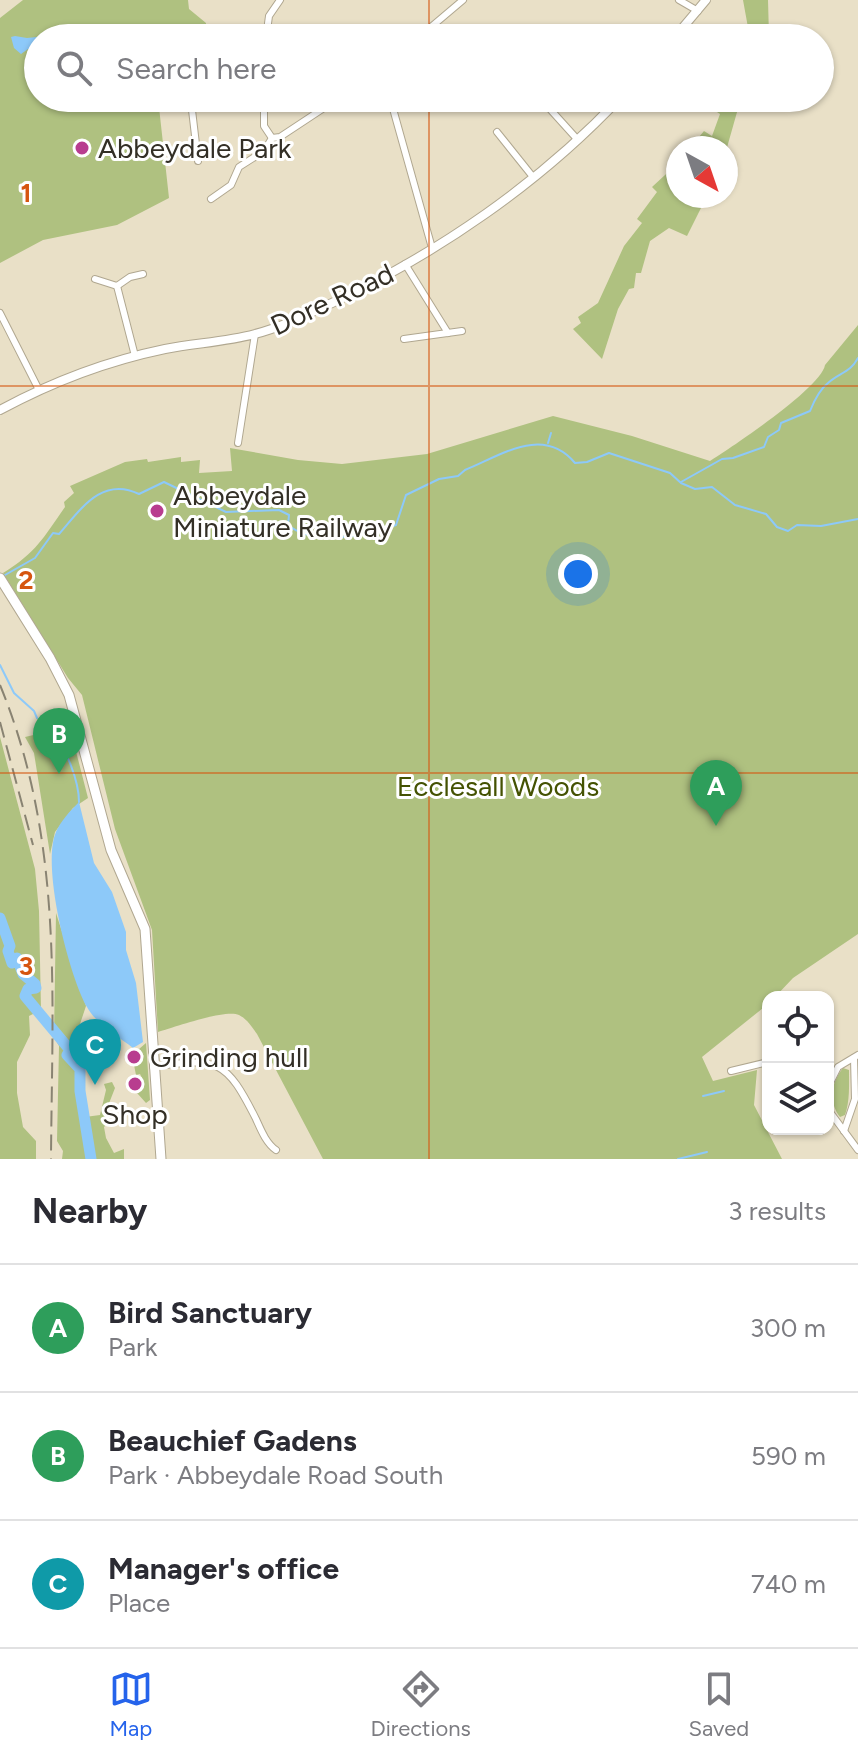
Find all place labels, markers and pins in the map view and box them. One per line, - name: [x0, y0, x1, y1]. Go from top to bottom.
- place label: Abbeydale Park: [98, 131, 292, 165]
- marker: Abbeydale Park: [73, 139, 91, 157]
- place label: Abbeydale Miniature Railway: [173, 478, 393, 544]
- marker: Abbeydale Miniature Railway: [148, 502, 166, 520]
- pin: B: [33, 708, 85, 774]
- pin: A: [690, 760, 742, 826]
- pin: C: [69, 1019, 121, 1085]
- place label: Grinding hull: [150, 1040, 308, 1074]
- marker: Grinding hull: [125, 1048, 143, 1066]
- marker: Shop: [126, 1075, 144, 1093]
- place label: Shop: [102, 1097, 168, 1131]

